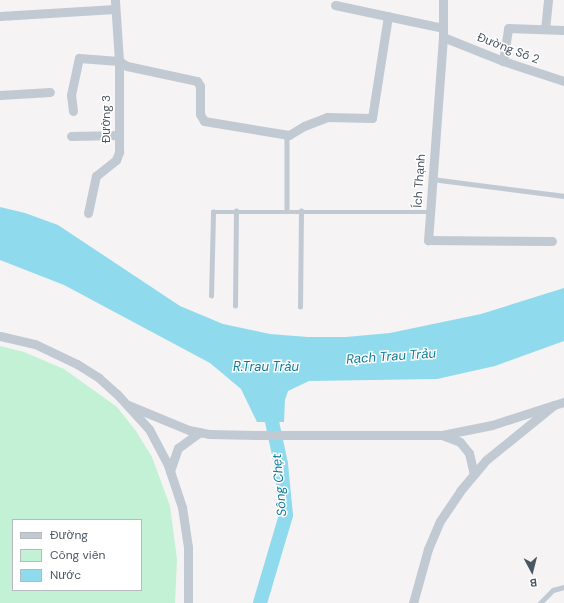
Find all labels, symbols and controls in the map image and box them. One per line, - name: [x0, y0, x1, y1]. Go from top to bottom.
- street label: Đường Số 2: [475, 31, 541, 67]
- street label: Đường 3: [100, 95, 114, 143]
- street label: Ích Thạnh: [411, 154, 429, 208]
- water label: Rạch Trau Trảu: [346, 346, 436, 368]
- water label: R.Trau Trảu: [233, 359, 299, 375]
- water label: Sông Chẹt: [269, 453, 291, 517]
- legend: [12, 519, 142, 591]
- text: Đường: [50, 527, 88, 543]
- text: Công viên: [50, 547, 105, 563]
- north arrow: [512, 551, 552, 591]
- text: Nước: [50, 567, 81, 583]
- text: B: [529, 576, 538, 590]

